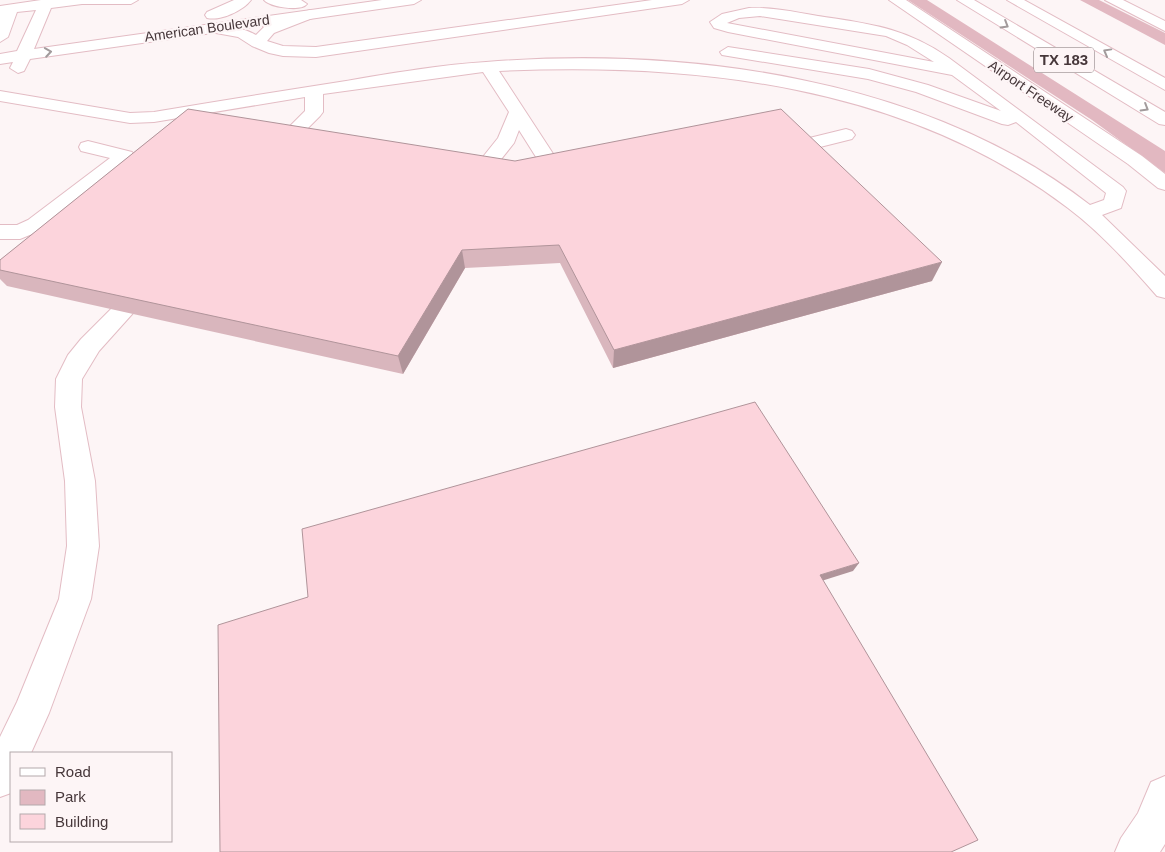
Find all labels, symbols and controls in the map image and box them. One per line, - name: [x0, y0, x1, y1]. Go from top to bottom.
- street label: American Boulevard: [143, 11, 271, 45]
- one-way arrow: [1000, 18, 1009, 28]
- one-way arrow: [44, 47, 53, 57]
- road number: TX 183: [1034, 48, 1094, 72]
- one-way arrow: [1104, 49, 1113, 59]
- street label: Airport Freeway: [986, 57, 1076, 125]
- one-way arrow: [1140, 102, 1149, 112]
- legend: [10, 752, 172, 842]
- text: Road: [55, 763, 91, 780]
- text: Park: [55, 788, 86, 805]
- text: Building: [55, 813, 108, 830]

